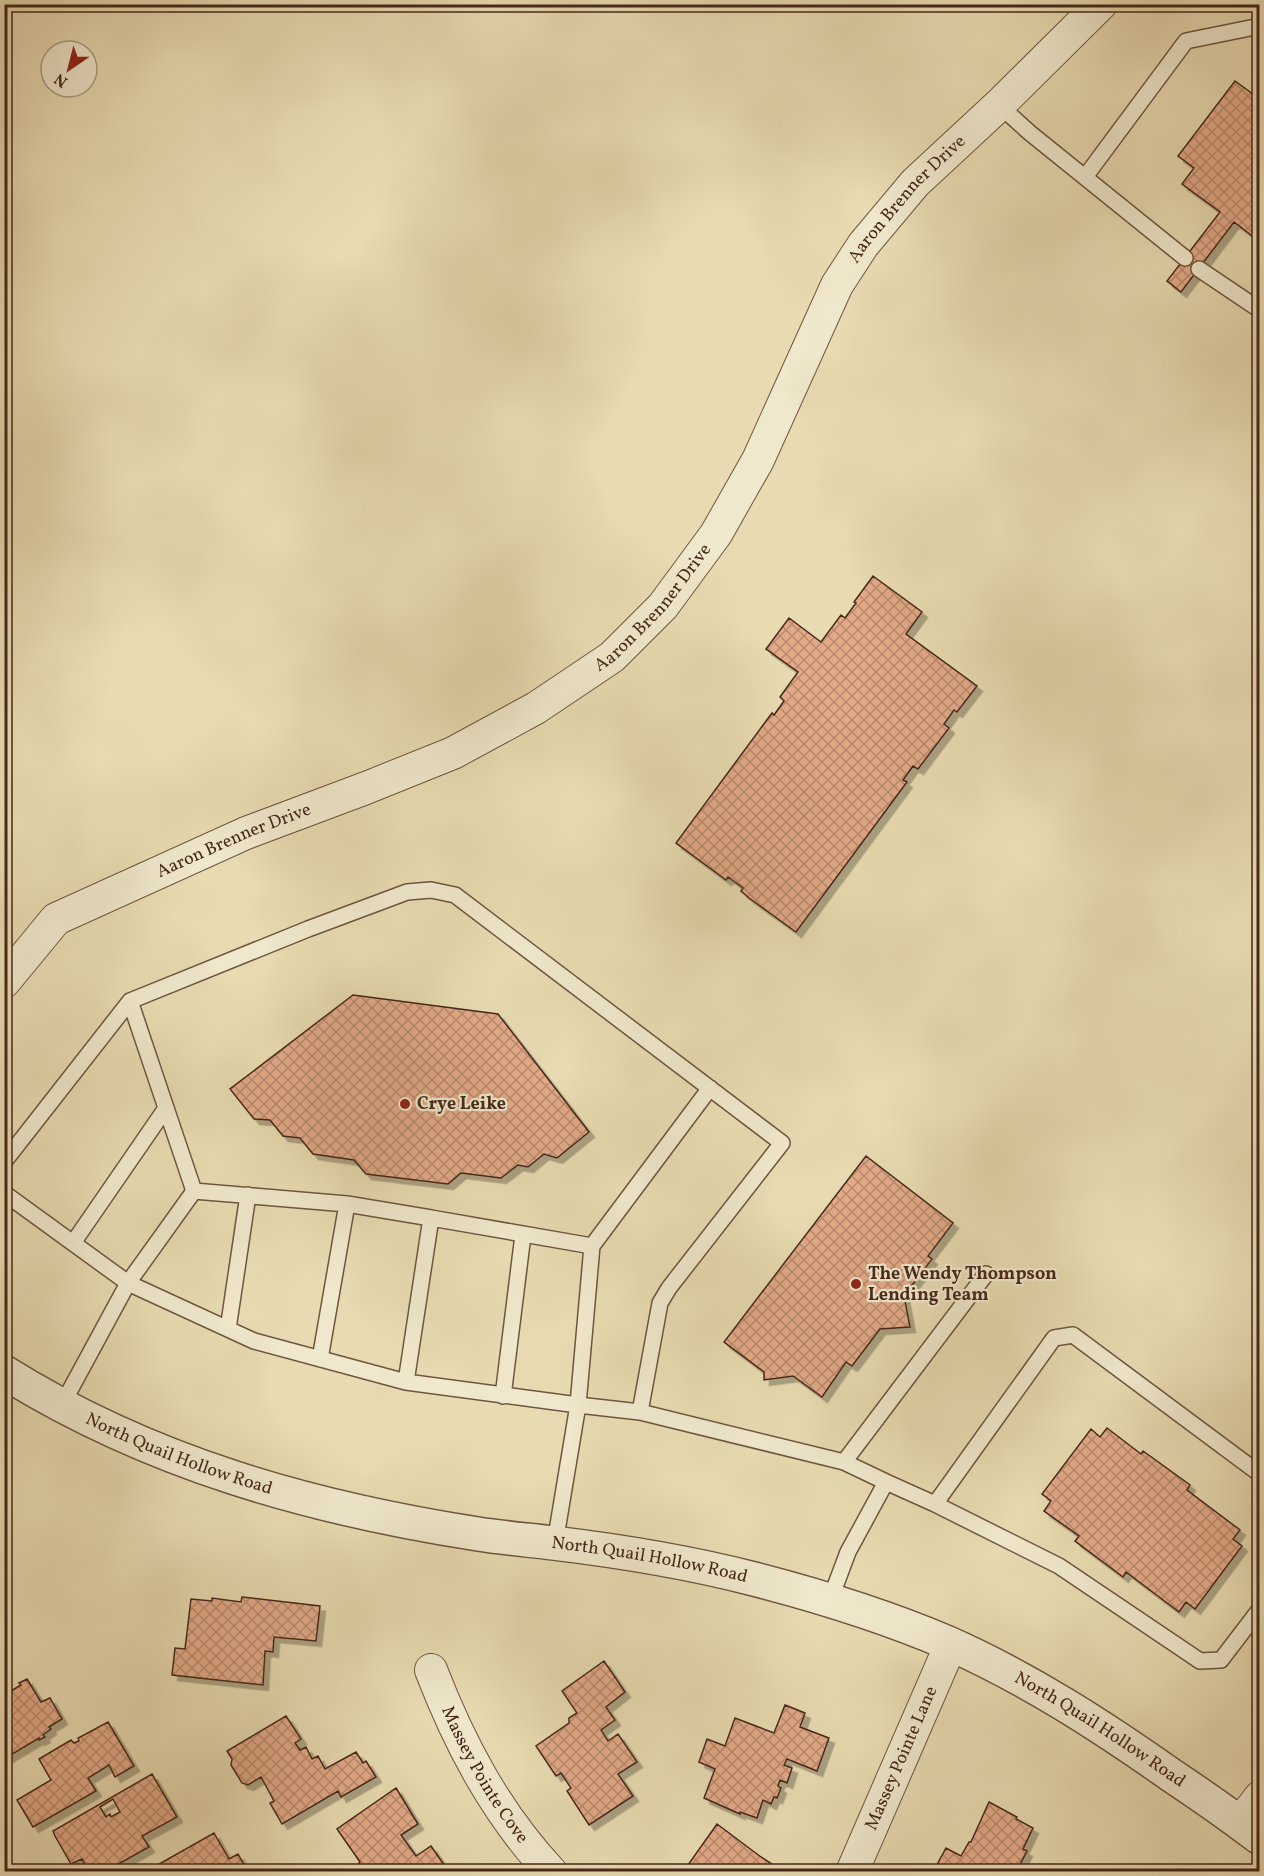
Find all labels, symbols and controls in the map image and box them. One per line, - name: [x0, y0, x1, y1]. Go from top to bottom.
- north arrow: [39, 39, 99, 99]
- text: N: [50, 67, 73, 92]
- street label: Aaron Brenner Drive: [842, 129, 971, 268]
- street label: Aaron Brenner Drive: [589, 539, 717, 678]
- street label: Aaron Brenner Drive: [152, 797, 315, 884]
- place label: Crye Leike: [417, 1092, 506, 1117]
- marker: Crye Leike: [398, 1097, 412, 1111]
- place label: The Wendy Thompson Lending Team: [868, 1262, 1057, 1308]
- marker: The Wendy Thompson Lending Team: [849, 1277, 863, 1291]
- street label: North Quail Hollow Road: [81, 1407, 275, 1501]
- street label: North Quail Hollow Road: [550, 1530, 750, 1589]
- street label: North Quail Hollow Road: [1010, 1666, 1190, 1794]
- street label: Massey Pointe Lane: [859, 1682, 944, 1834]
- street label: Massey Pointe Cove: [435, 1702, 534, 1849]

